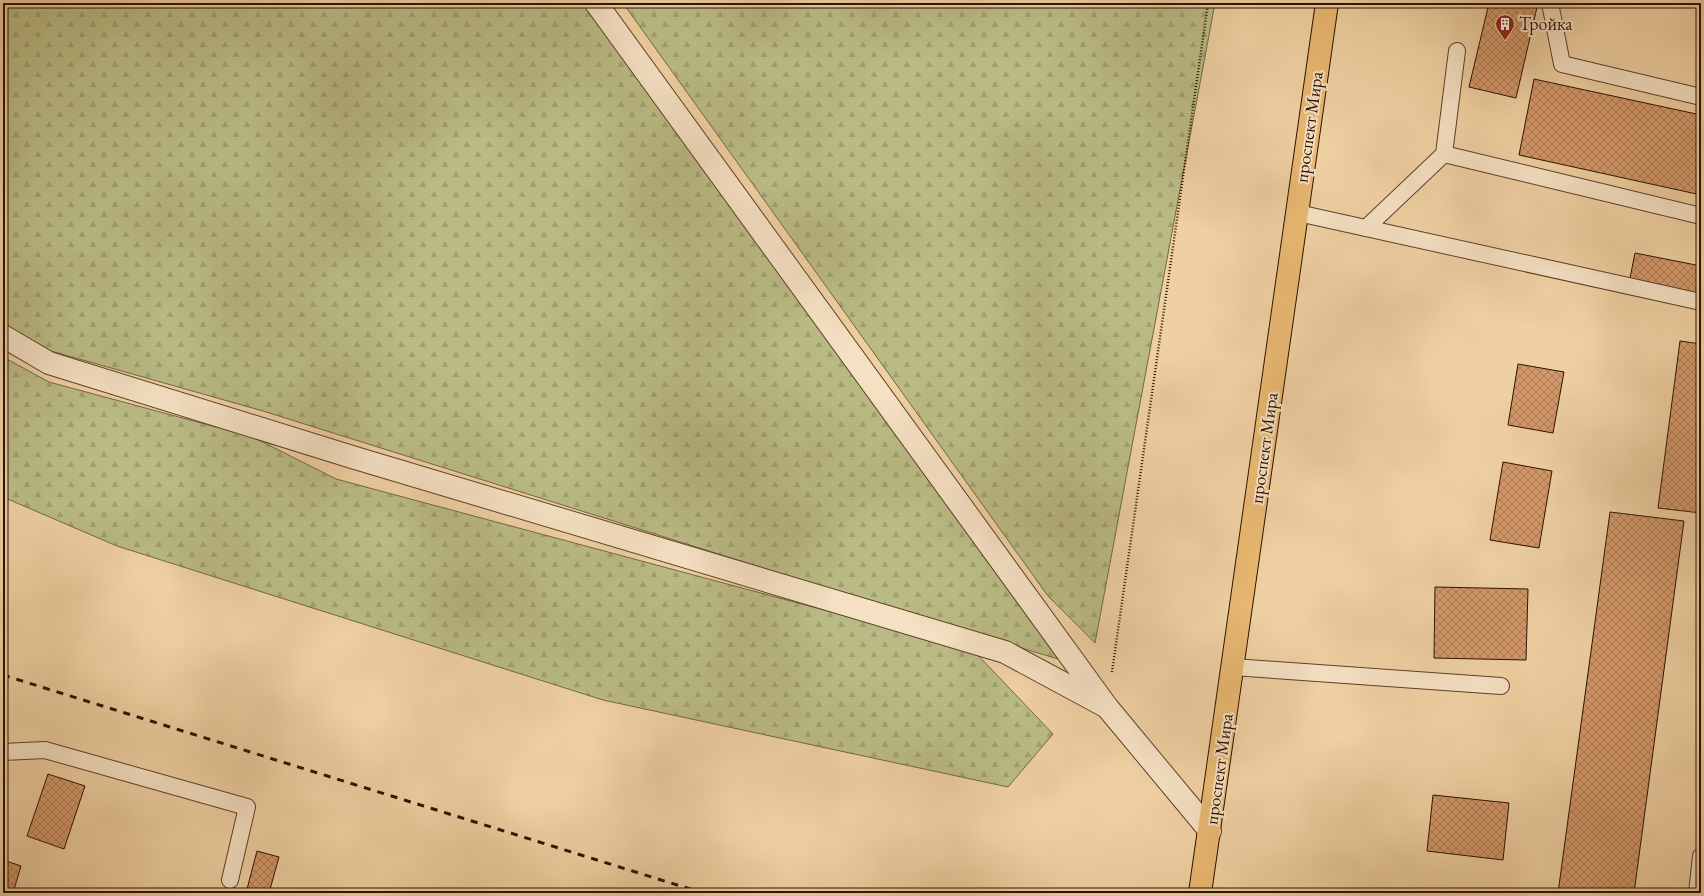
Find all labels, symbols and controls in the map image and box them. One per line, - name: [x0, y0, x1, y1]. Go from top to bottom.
- place label: Тройка: [1519, 12, 1573, 35]
- building icon: Тройка: [1494, 13, 1516, 41]
- street label: проспект Мира: [1289, 69, 1328, 184]
- street label: проспект Мира: [1244, 390, 1283, 505]
- street label: проспект Мира: [1199, 711, 1238, 826]

